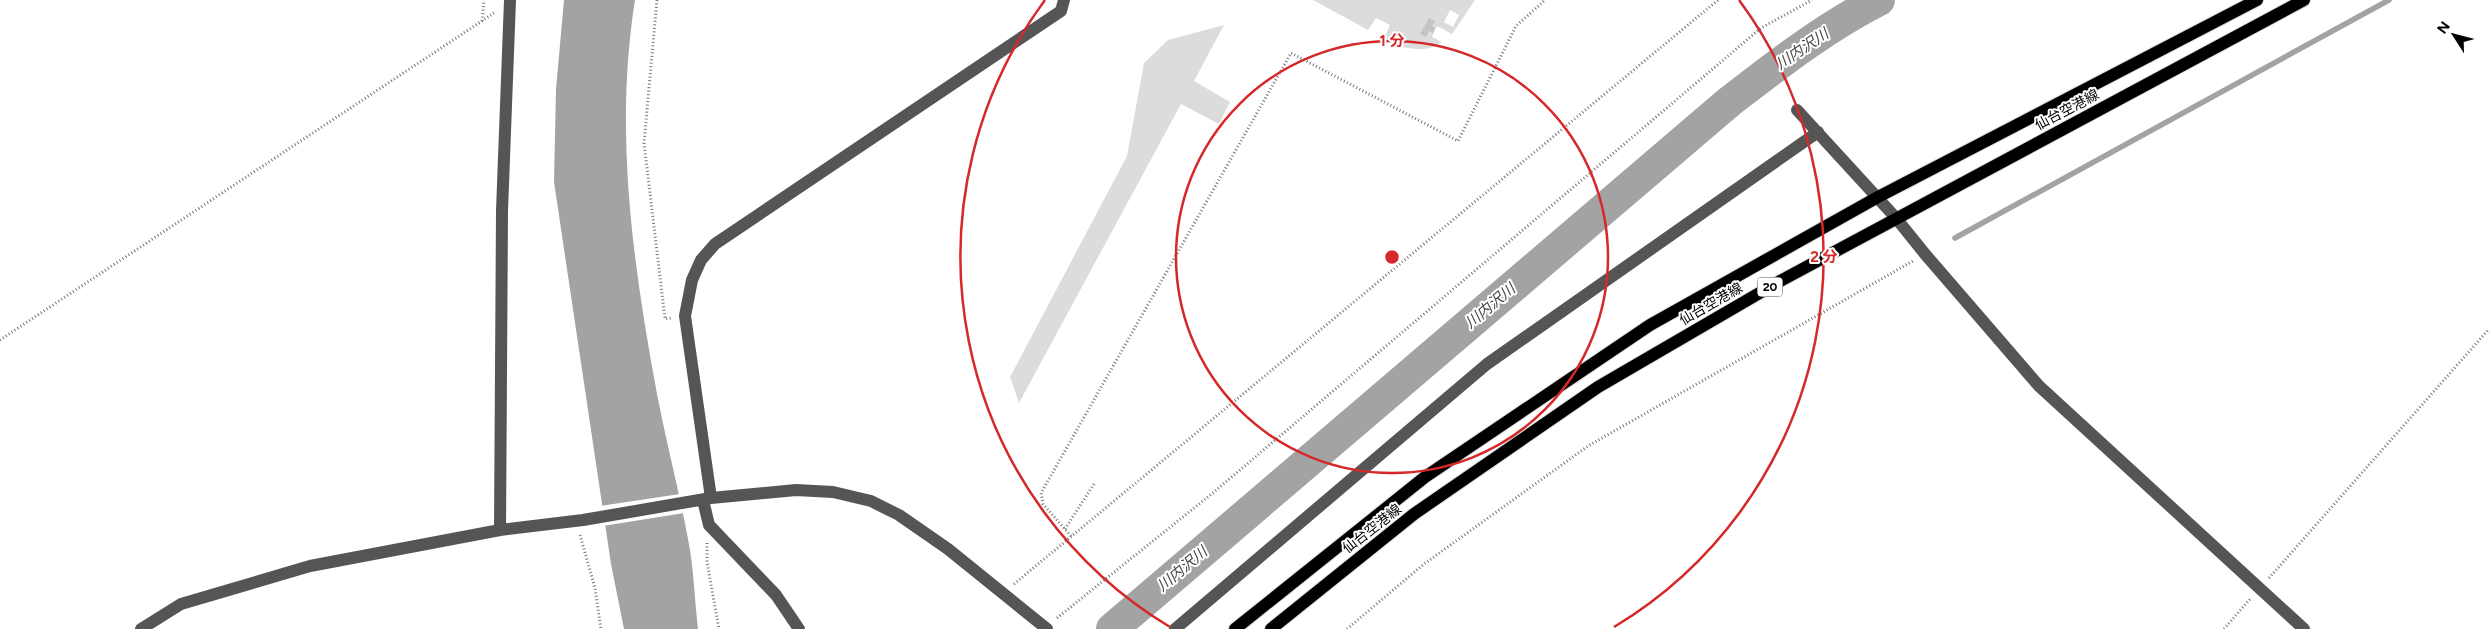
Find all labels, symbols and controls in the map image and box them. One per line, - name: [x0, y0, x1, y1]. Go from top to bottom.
- north arrow: [2429, 10, 2479, 60]
- text: N: [2434, 18, 2454, 37]
- water label: 川内沢川: [1772, 24, 1834, 73]
- text: 1 分: [1380, 32, 1404, 50]
- street label: 仙台空港線: [2032, 86, 2102, 134]
- centre of rings: [1383, 248, 1401, 266]
- text: 2 分: [1810, 248, 1838, 266]
- road number: 20: [1758, 278, 1782, 296]
- water label: 川内沢川: [1461, 279, 1520, 332]
- street label: 仙台空港線: [1676, 279, 1746, 329]
- street label: 仙台空港線: [1339, 501, 1405, 557]
- water label: 川内沢川: [1153, 542, 1212, 595]

